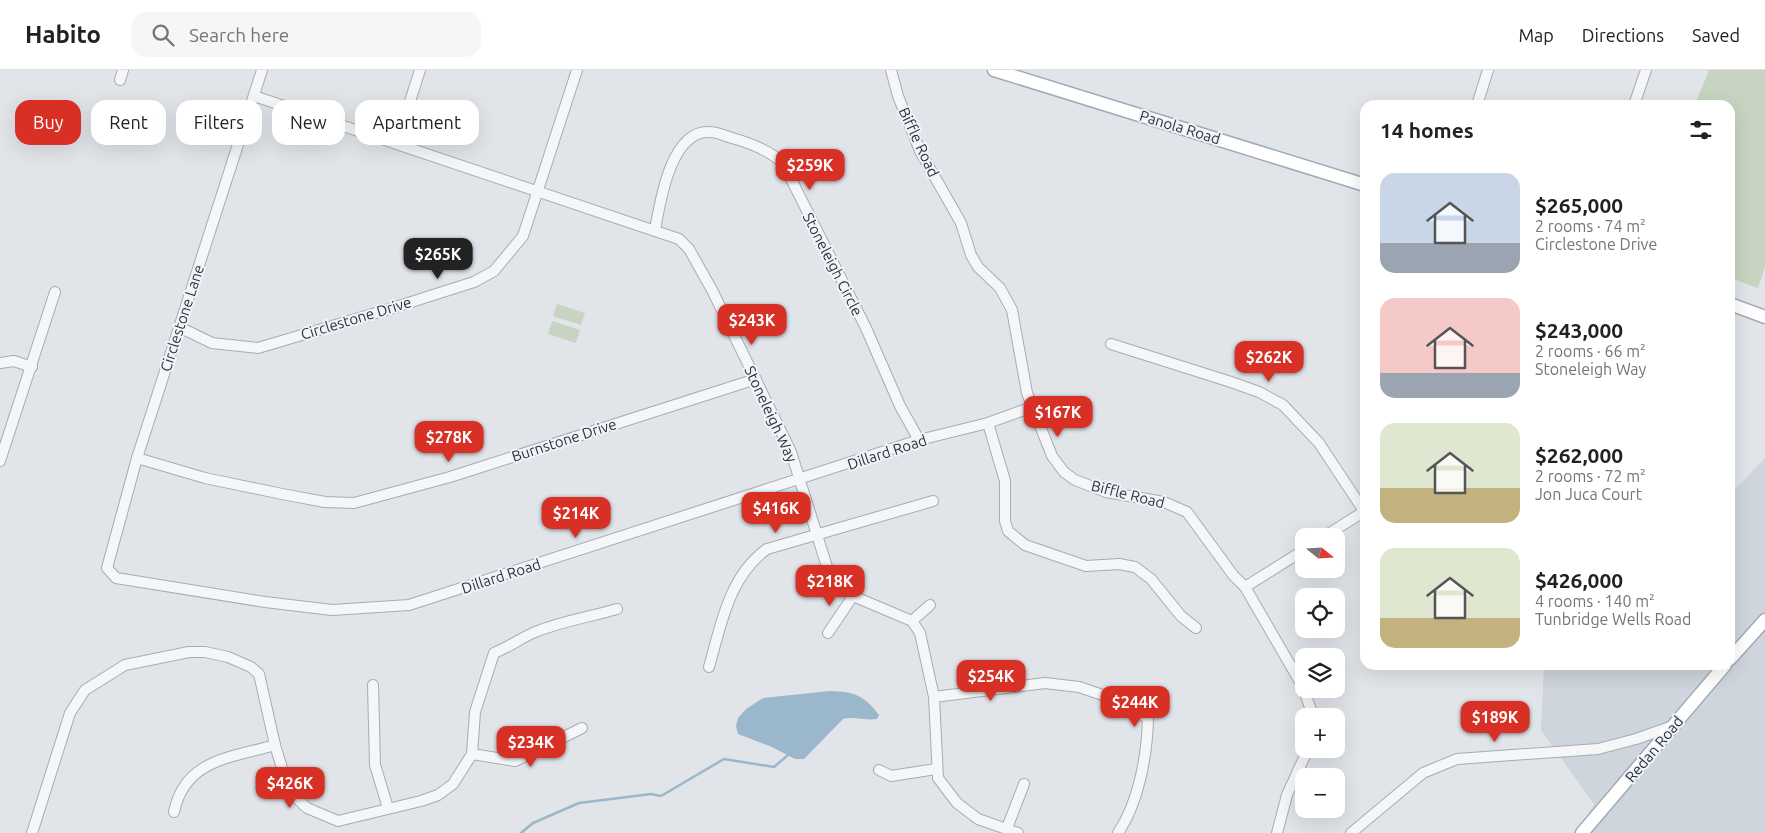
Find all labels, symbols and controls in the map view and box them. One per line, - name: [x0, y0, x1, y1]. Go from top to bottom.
- search box: [131, 12, 481, 57]
- text: Habito: [25, 21, 101, 48]
- icon: search: [149, 21, 177, 49]
- text: Search here: [189, 24, 289, 46]
- text: Map: [1518, 25, 1554, 45]
- text: Directions: [1582, 25, 1664, 45]
- text: Saved: [1692, 25, 1740, 45]
- chip: Buy: [15, 100, 81, 145]
- chip: Rent: [91, 100, 166, 145]
- chip: Filters: [176, 100, 262, 145]
- chip: New: [272, 100, 345, 145]
- chip: Apartment: [355, 100, 479, 145]
- street label: Biffle Road: [895, 104, 943, 180]
- street label: Panola Road: [1138, 107, 1222, 147]
- icon: filters: [1687, 116, 1715, 144]
- text: 14 homes: [1380, 118, 1474, 142]
- pin: $259K: [775, 148, 845, 191]
- text: $259K: [787, 156, 833, 174]
- icon: home: [1420, 193, 1480, 253]
- text: $265,000: [1535, 193, 1623, 217]
- street label: Stoneleigh Circle: [800, 210, 866, 318]
- text: 2 rooms · 74 m²: [1535, 217, 1646, 235]
- text: Circlestone Drive: [1535, 235, 1657, 253]
- pin: $265K: [403, 238, 473, 280]
- text: $265K: [415, 245, 461, 263]
- street label: Circlestone Lane: [157, 262, 207, 374]
- street label: Circlestone Drive: [299, 293, 413, 343]
- pin: $243K: [717, 304, 787, 346]
- text: $243K: [729, 311, 775, 329]
- icon: home: [1420, 318, 1480, 378]
- text: $243,000: [1535, 318, 1623, 342]
- pin: $262K: [1234, 340, 1304, 383]
- text: 2 rooms · 66 m²: [1535, 342, 1646, 360]
- text: $262K: [1246, 348, 1292, 366]
- text: Stoneleigh Way: [1535, 360, 1646, 378]
- street label: Stoneleigh Way: [741, 363, 801, 465]
- pin: $167K: [1023, 396, 1093, 438]
- text: $167K: [1035, 403, 1081, 421]
- street label: Burnstone Drive: [509, 415, 619, 465]
- pin: $278K: [414, 420, 484, 463]
- text: $278K: [426, 428, 472, 446]
- street label: Dillard Road: [845, 431, 929, 473]
- icon: home: [1420, 443, 1480, 503]
- text: $262,000: [1535, 443, 1623, 467]
- text: 2 rooms · 72 m²: [1535, 467, 1646, 485]
- street label: Biffle Road: [1090, 477, 1166, 511]
- text: Jon Juca Court: [1535, 485, 1642, 503]
- pin: $416K: [741, 492, 811, 534]
- pin: $214K: [541, 496, 611, 539]
- text: $416K: [753, 499, 799, 517]
- text: $214K: [553, 504, 599, 522]
- north arrow: [1295, 528, 1345, 578]
- map controls: [1295, 528, 1345, 818]
- street label: Dillard Road: [459, 555, 543, 597]
- pin: $218K: [795, 564, 865, 607]
- icon: home: [1420, 568, 1480, 628]
- text: $426,000: [1535, 568, 1623, 592]
- text: $218K: [807, 572, 853, 590]
- button: locate: [1295, 588, 1345, 638]
- text: 4 rooms · 140 m²: [1535, 592, 1655, 610]
- text: Tunbridge Wells Road: [1535, 610, 1691, 628]
- button: layers: [1295, 648, 1345, 698]
- pin: $254K: [956, 660, 1026, 702]
- text: $254K: [968, 667, 1014, 685]
- pin: $244K: [1100, 686, 1170, 728]
- text: $244K: [1112, 693, 1158, 711]
- pin: $189K: [1460, 700, 1530, 743]
- button: +: [1295, 708, 1345, 758]
- text: $189K: [1472, 708, 1518, 726]
- street label: Redan Road: [1622, 713, 1686, 785]
- pin: $234K: [496, 726, 566, 768]
- text: $234K: [508, 733, 554, 751]
- pin: $426K: [255, 766, 325, 809]
- button: −: [1295, 768, 1345, 818]
- text: $426K: [267, 774, 313, 792]

